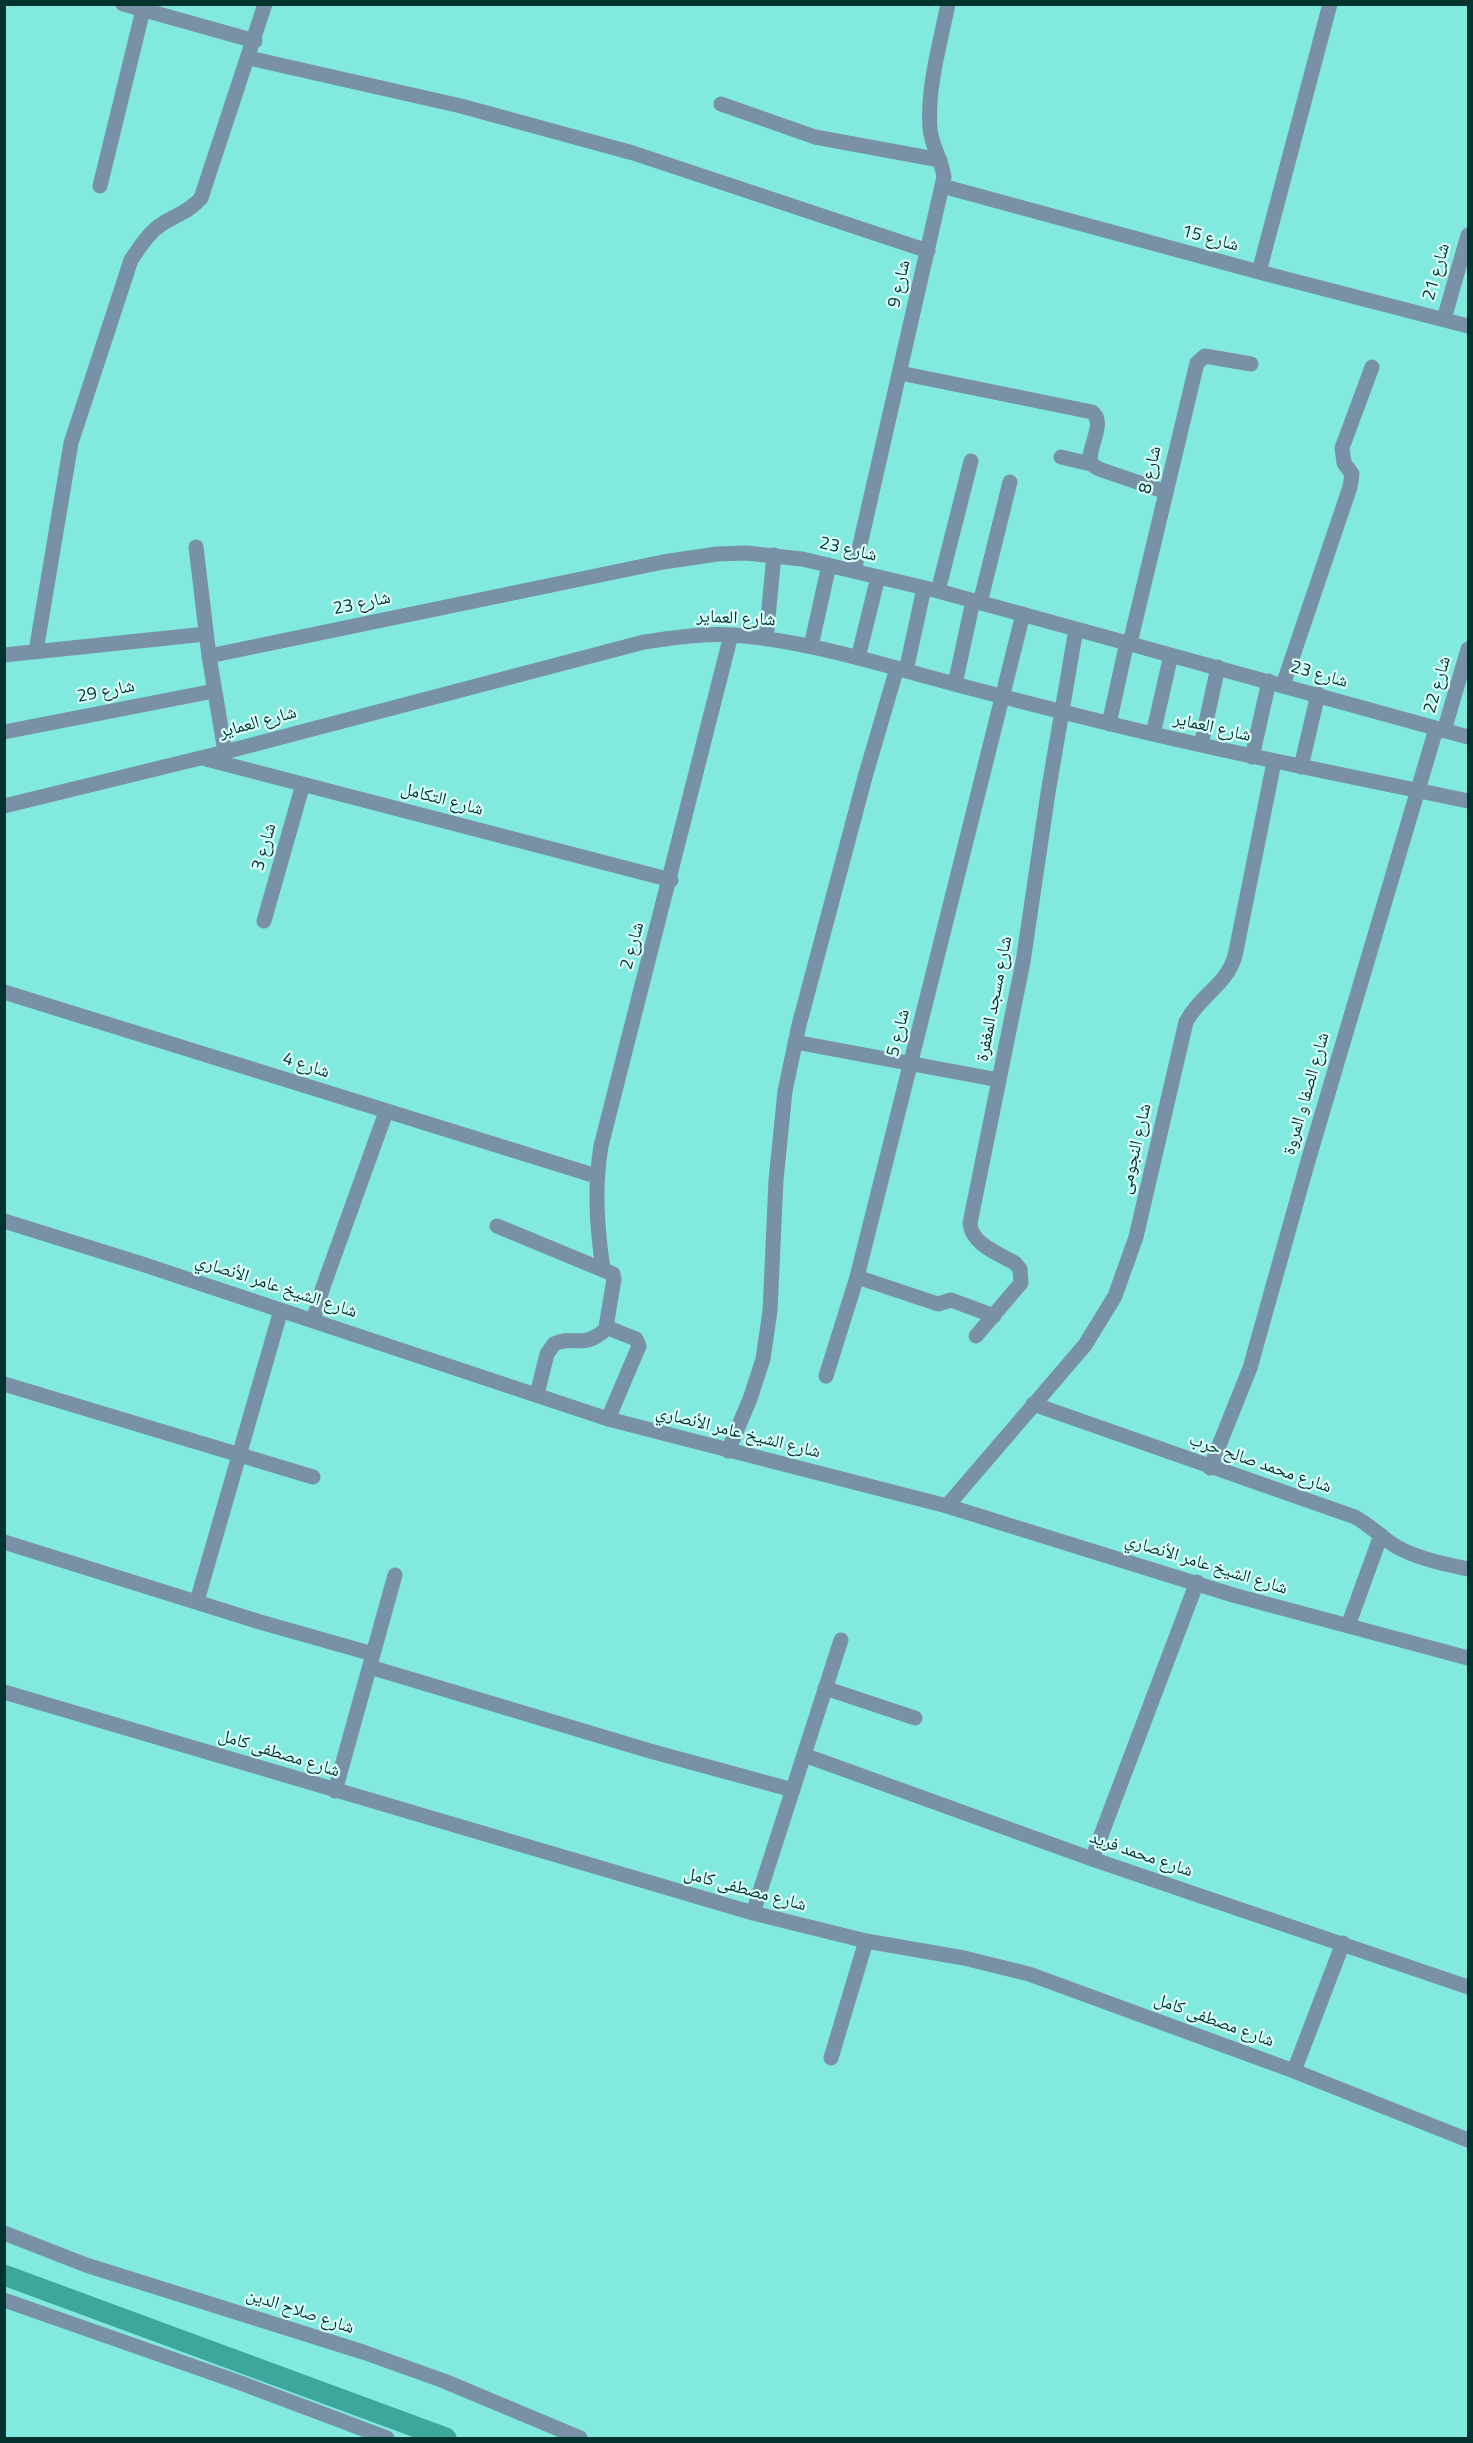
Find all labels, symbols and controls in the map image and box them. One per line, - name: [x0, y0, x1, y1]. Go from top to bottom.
- street label: شارع 15: [1179, 221, 1241, 257]
- street label: شارع 21: [1419, 241, 1455, 303]
- street label: شارع 9: [884, 258, 916, 310]
- street label: شارع 8: [1135, 444, 1167, 496]
- street label: شارع 23: [817, 533, 879, 567]
- street label: شارع 23: [331, 587, 393, 621]
- street label: شارع العماير: [696, 606, 776, 632]
- street label: شارع 22: [1420, 654, 1456, 716]
- street label: شارع 23: [1288, 657, 1350, 693]
- street label: شارع 29: [75, 676, 137, 708]
- street label: شارع العماير: [217, 702, 299, 744]
- street label: شارع العماير: [1171, 709, 1253, 747]
- street label: شارع التكامل: [398, 779, 486, 821]
- street label: شارع 3: [248, 821, 282, 873]
- street label: شارع 2: [616, 920, 650, 972]
- street label: شارع مسجد المغفرة: [972, 934, 1018, 1064]
- street label: شارع 5: [883, 1007, 915, 1059]
- street label: شارع الصفا و المروة: [1279, 1030, 1335, 1158]
- street label: شارع 4: [280, 1048, 332, 1084]
- street label: شارع النجومى: [1115, 1101, 1157, 1197]
- street label: شارع الشيخ عامر الأنصاري: [192, 1251, 360, 1323]
- street label: شارع الشيخ عامر الأنصاري: [653, 1402, 823, 1464]
- street label: شارع محمد صالح حرب: [1186, 1429, 1334, 1499]
- street label: شارع الشيخ عامر الأنصاري: [1122, 1530, 1290, 1600]
- street label: شارع مصطفى كامل: [216, 1725, 342, 1783]
- street label: شارع محمد فريد: [1087, 1827, 1195, 1883]
- street label: شارع مصطفى كامل: [681, 1863, 809, 1917]
- street label: شارع مصطفى كامل: [1151, 1989, 1277, 2053]
- street label: شارع صلاح الدين: [243, 2284, 357, 2340]

